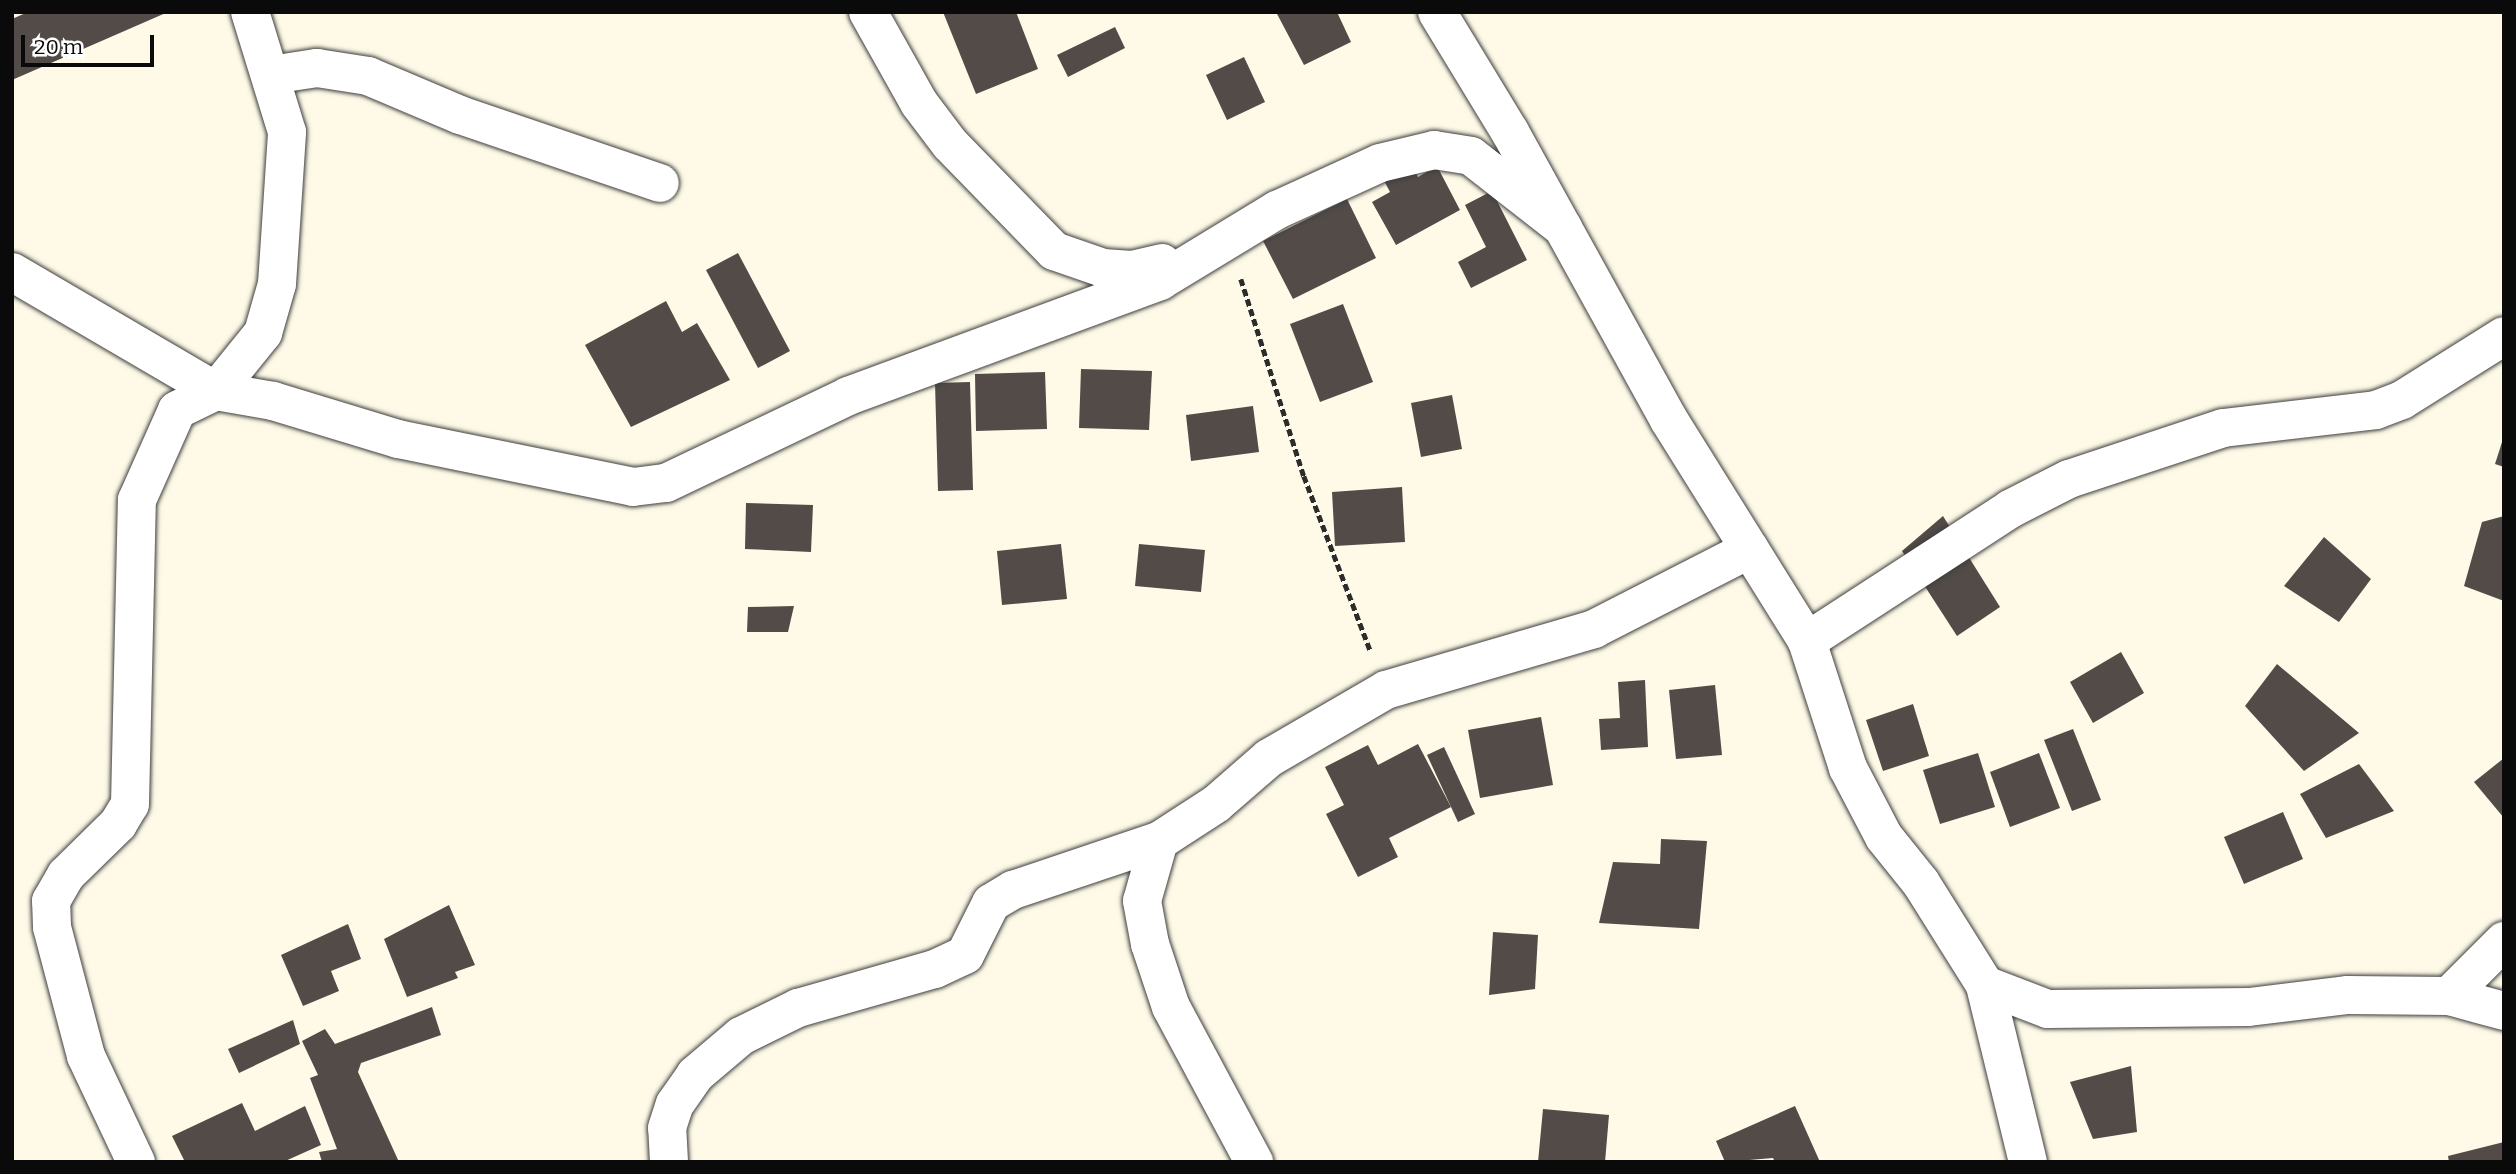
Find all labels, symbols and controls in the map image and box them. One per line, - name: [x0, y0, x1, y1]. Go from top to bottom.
- scale bar: [24, 21, 158, 65]
- text: 20 m: [34, 34, 83, 60]

